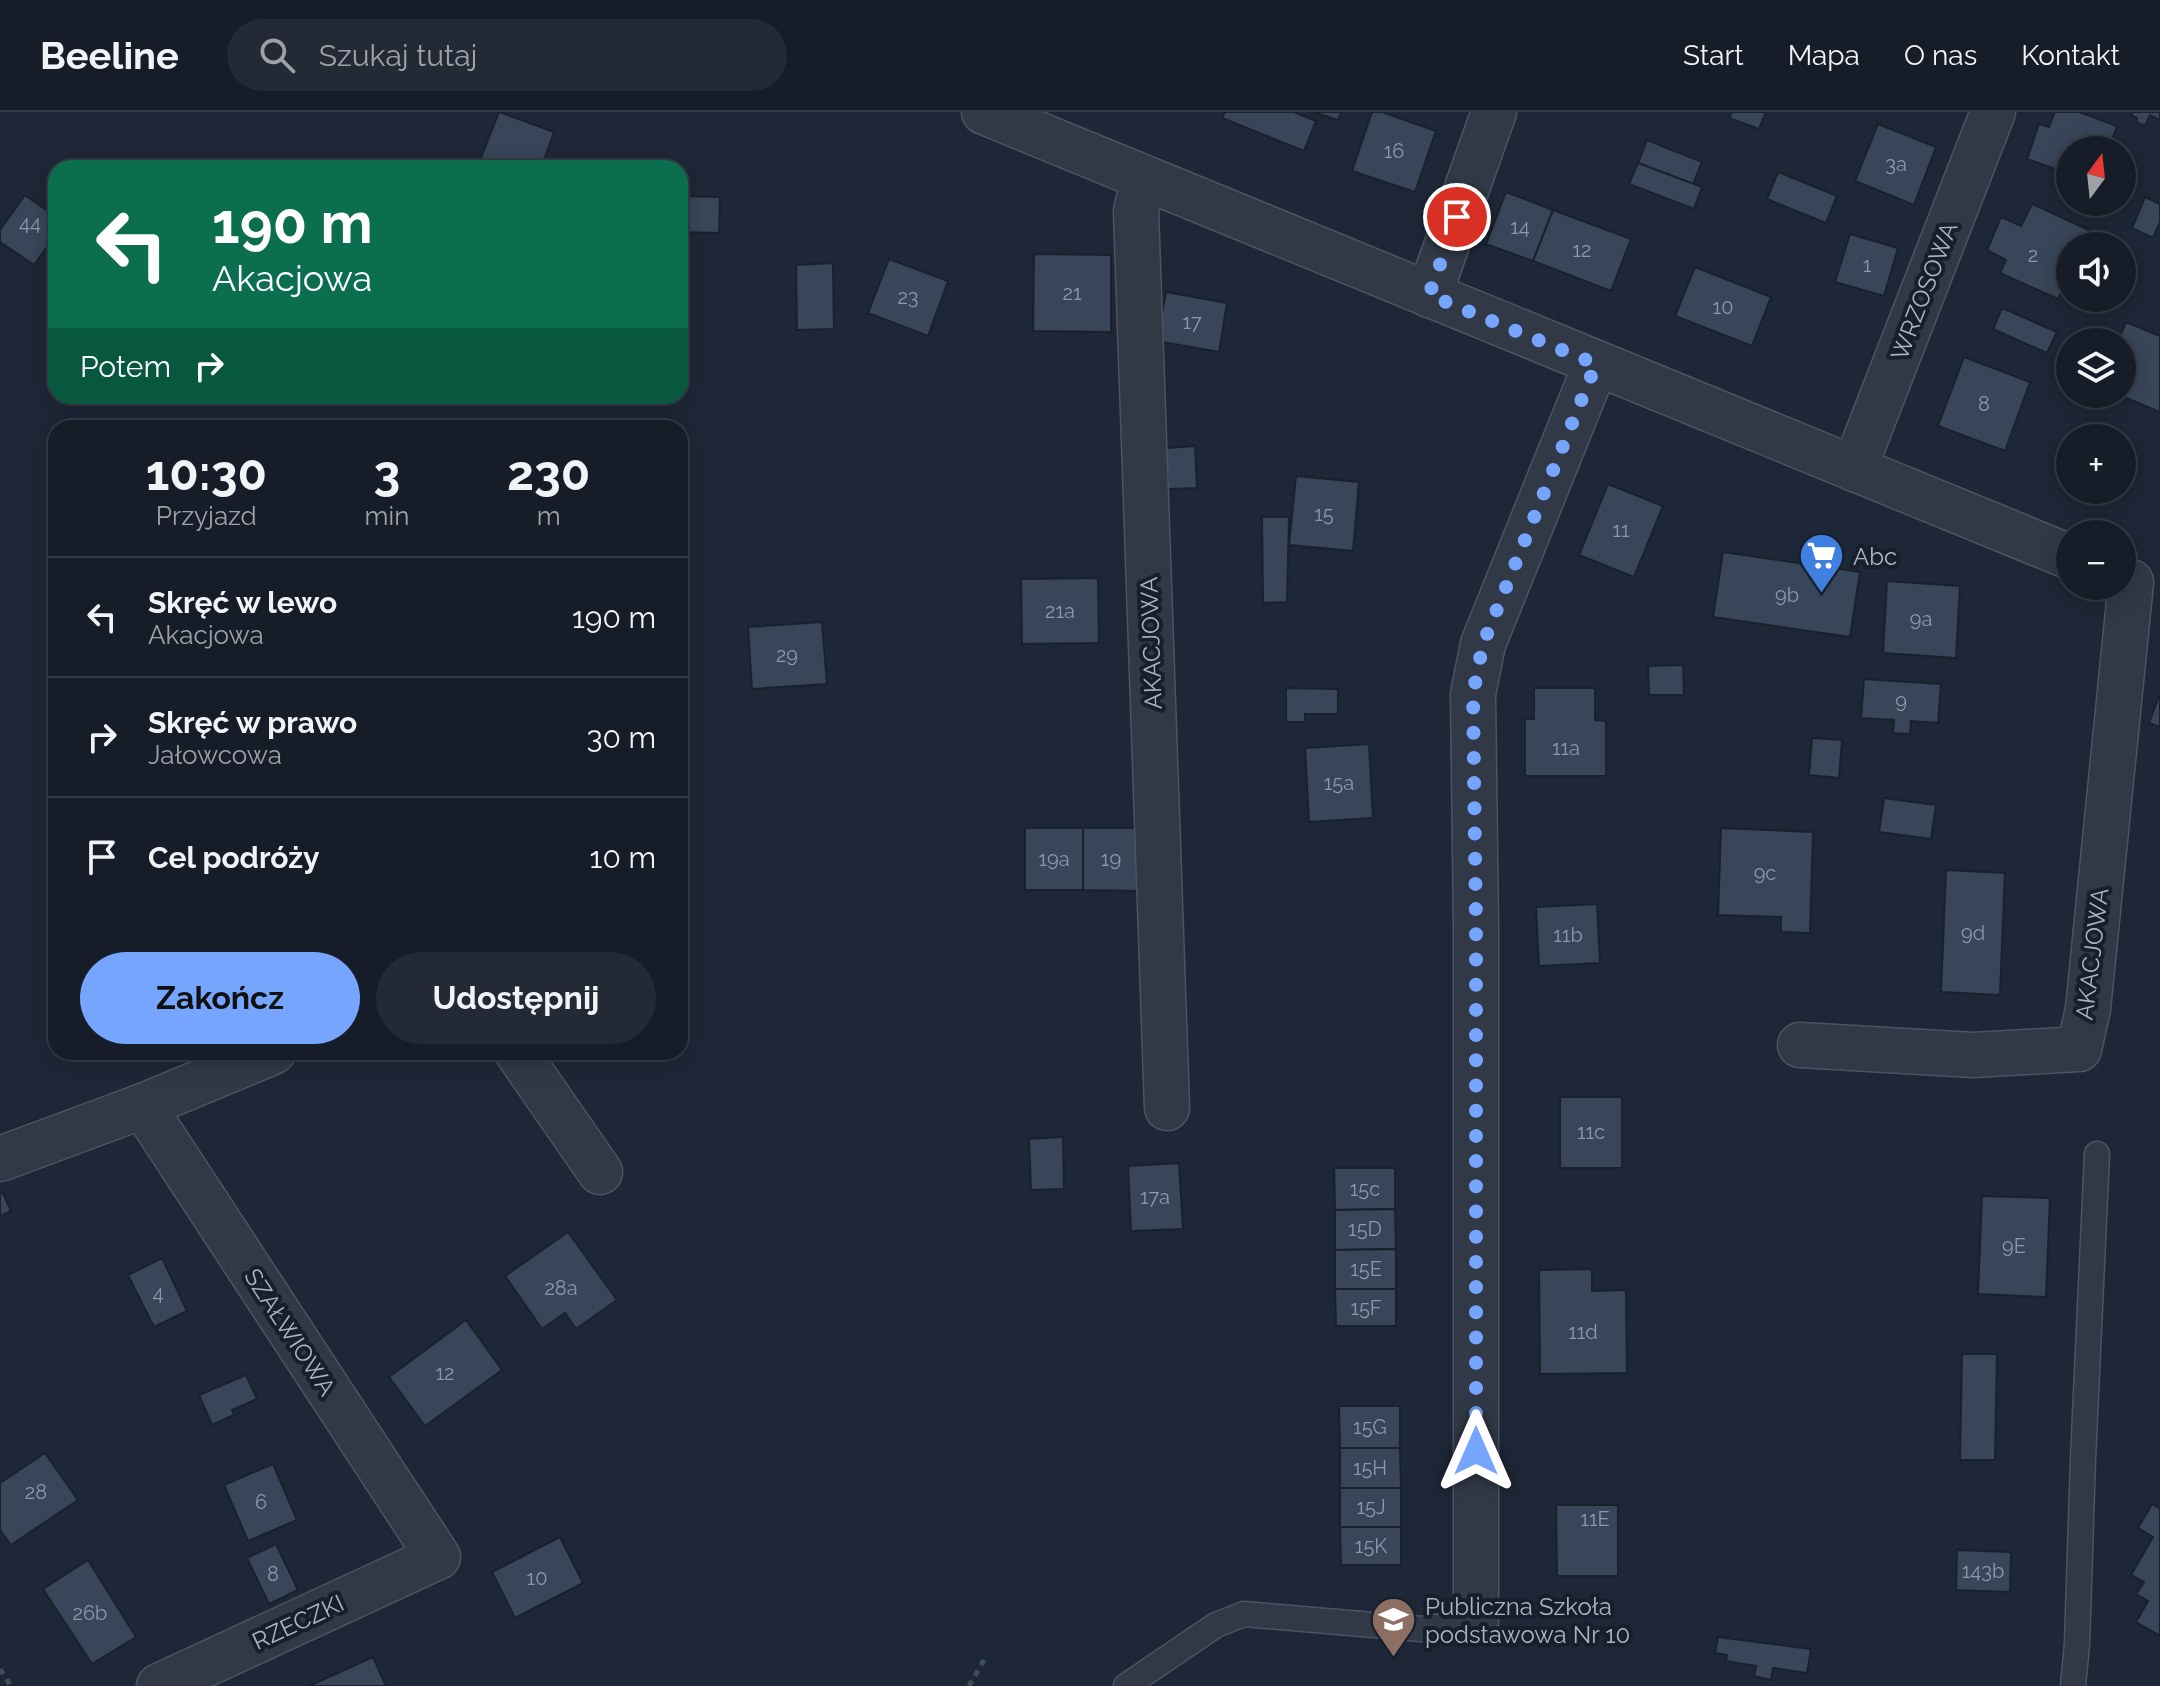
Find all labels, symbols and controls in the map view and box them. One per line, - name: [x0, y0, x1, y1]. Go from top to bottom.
- search box: [227, 19, 787, 91]
- text: Beeline: [40, 33, 179, 78]
- icon: search: [255, 33, 299, 77]
- text: Szukaj tutaj: [319, 38, 477, 73]
- text: Start: [1683, 39, 1744, 72]
- text: Mapa: [1788, 39, 1860, 72]
- text: O nas: [1904, 39, 1977, 72]
- text: Kontakt: [2021, 39, 2120, 72]
- north arrow: [2056, 136, 2136, 216]
- map controls: [2056, 136, 2136, 600]
- house number: 16: [1384, 139, 1404, 163]
- house number: 3a: [1885, 152, 1907, 176]
- pin: [1423, 183, 1491, 251]
- text: 190 m: [212, 190, 373, 256]
- icon: left: [80, 192, 184, 296]
- icon: arrive: [1435, 195, 1479, 239]
- house number: 44: [19, 211, 41, 235]
- house number: 14: [1510, 215, 1530, 239]
- street label: WRZOSOWA: [1884, 218, 1964, 364]
- button: sound: [2056, 232, 2136, 312]
- house number: 12: [1573, 238, 1591, 262]
- house number: 2: [2028, 243, 2038, 267]
- house number: 1: [1863, 253, 1872, 277]
- text: Akacjowa: [212, 257, 372, 299]
- house number: 21: [1063, 281, 1082, 305]
- house number: 23: [897, 285, 919, 309]
- house number: 10: [1713, 295, 1733, 319]
- house number: 17: [1182, 310, 1202, 334]
- button: layers: [2056, 328, 2136, 408]
- icon: right: [187, 344, 231, 388]
- text: Potem: [80, 349, 171, 384]
- house number: 8: [1978, 392, 1990, 416]
- button: +: [2056, 424, 2136, 504]
- text: 10:30: [146, 445, 267, 501]
- text: 3: [374, 445, 400, 501]
- text: 230: [507, 445, 590, 501]
- text: Przyjazd: [156, 501, 257, 531]
- text: min: [365, 501, 409, 531]
- text: m: [537, 501, 561, 531]
- house number: 15: [1314, 502, 1334, 526]
- house number: 11: [1612, 518, 1630, 542]
- button: −: [2056, 520, 2136, 600]
- supermarket icon: Abc: [1798, 532, 1846, 595]
- place label: Abc: [1853, 542, 1897, 571]
- street label: AKACJOWA: [1134, 576, 1168, 710]
- house number: 9b: [1775, 583, 1799, 607]
- text: Skręć w lewo: [148, 585, 337, 620]
- icon: left: [80, 595, 124, 639]
- house number: 21a: [1045, 599, 1075, 623]
- text: 190 m: [572, 600, 656, 635]
- house number: 9a: [1910, 607, 1932, 631]
- text: Akacjowa: [148, 620, 264, 650]
- house number: 29: [776, 643, 798, 667]
- house number: 9: [1895, 689, 1907, 713]
- text: Skręć w prawo: [148, 705, 357, 740]
- icon: right: [80, 715, 124, 759]
- text: 30 m: [586, 720, 656, 755]
- house number: 11a: [1552, 736, 1580, 760]
- text: Jałowcowa: [148, 740, 282, 770]
- house number: 15a: [1324, 771, 1354, 795]
- icon: arrive: [80, 835, 124, 879]
- text: Cel podróży: [148, 840, 320, 875]
- text: 10 m: [590, 840, 656, 875]
- house number: 19a: [1038, 847, 1070, 871]
- house number: 19: [1101, 847, 1121, 871]
- house number: 9c: [1754, 861, 1776, 885]
- street label: AKACJOWA: [2070, 886, 2114, 1022]
- house number: 9d: [1961, 921, 1985, 945]
- house number: 11b: [1553, 923, 1583, 947]
- button: Zakończ: [80, 952, 360, 1044]
- button: Udostępnij: [376, 952, 656, 1044]
- house number: 11c: [1577, 1120, 1605, 1144]
- house number: 15c: [1350, 1177, 1380, 1201]
- house number: 17a: [1140, 1185, 1170, 1209]
- house number: 15D: [1348, 1217, 1382, 1241]
- house number: 9E: [2002, 1234, 2026, 1258]
- house number: 15E: [1350, 1257, 1382, 1281]
- street label: SZAŁWIOWA: [238, 1263, 342, 1401]
- house number: 28a: [544, 1276, 578, 1300]
- house number: 4: [153, 1281, 164, 1305]
- house number: 15F: [1350, 1296, 1382, 1320]
- house number: 11d: [1568, 1320, 1598, 1344]
- house number: 12: [436, 1361, 454, 1385]
- position arrow: [1434, 1409, 1518, 1493]
- house number: 15G: [1353, 1415, 1387, 1439]
- house number: 15H: [1353, 1456, 1387, 1480]
- house number: 28: [25, 1480, 47, 1504]
- house number: 6: [255, 1490, 267, 1514]
- house number: 15J: [1356, 1495, 1386, 1519]
- house number: 11E: [1580, 1507, 1610, 1531]
- house number: 15K: [1355, 1534, 1387, 1558]
- house number: 143b: [1962, 1559, 2004, 1583]
- house number: 8: [267, 1562, 279, 1586]
- house number: 10: [527, 1566, 547, 1590]
- street label: RZECZKI: [247, 1588, 349, 1656]
- place label: Publiczna Szkoła podstawowa Nr 10: [1425, 1592, 1630, 1649]
- school or university icon: Publiczna Szkoła podstawowa Nr 10: [1370, 1596, 1418, 1659]
- house number: 26b: [73, 1601, 107, 1625]

